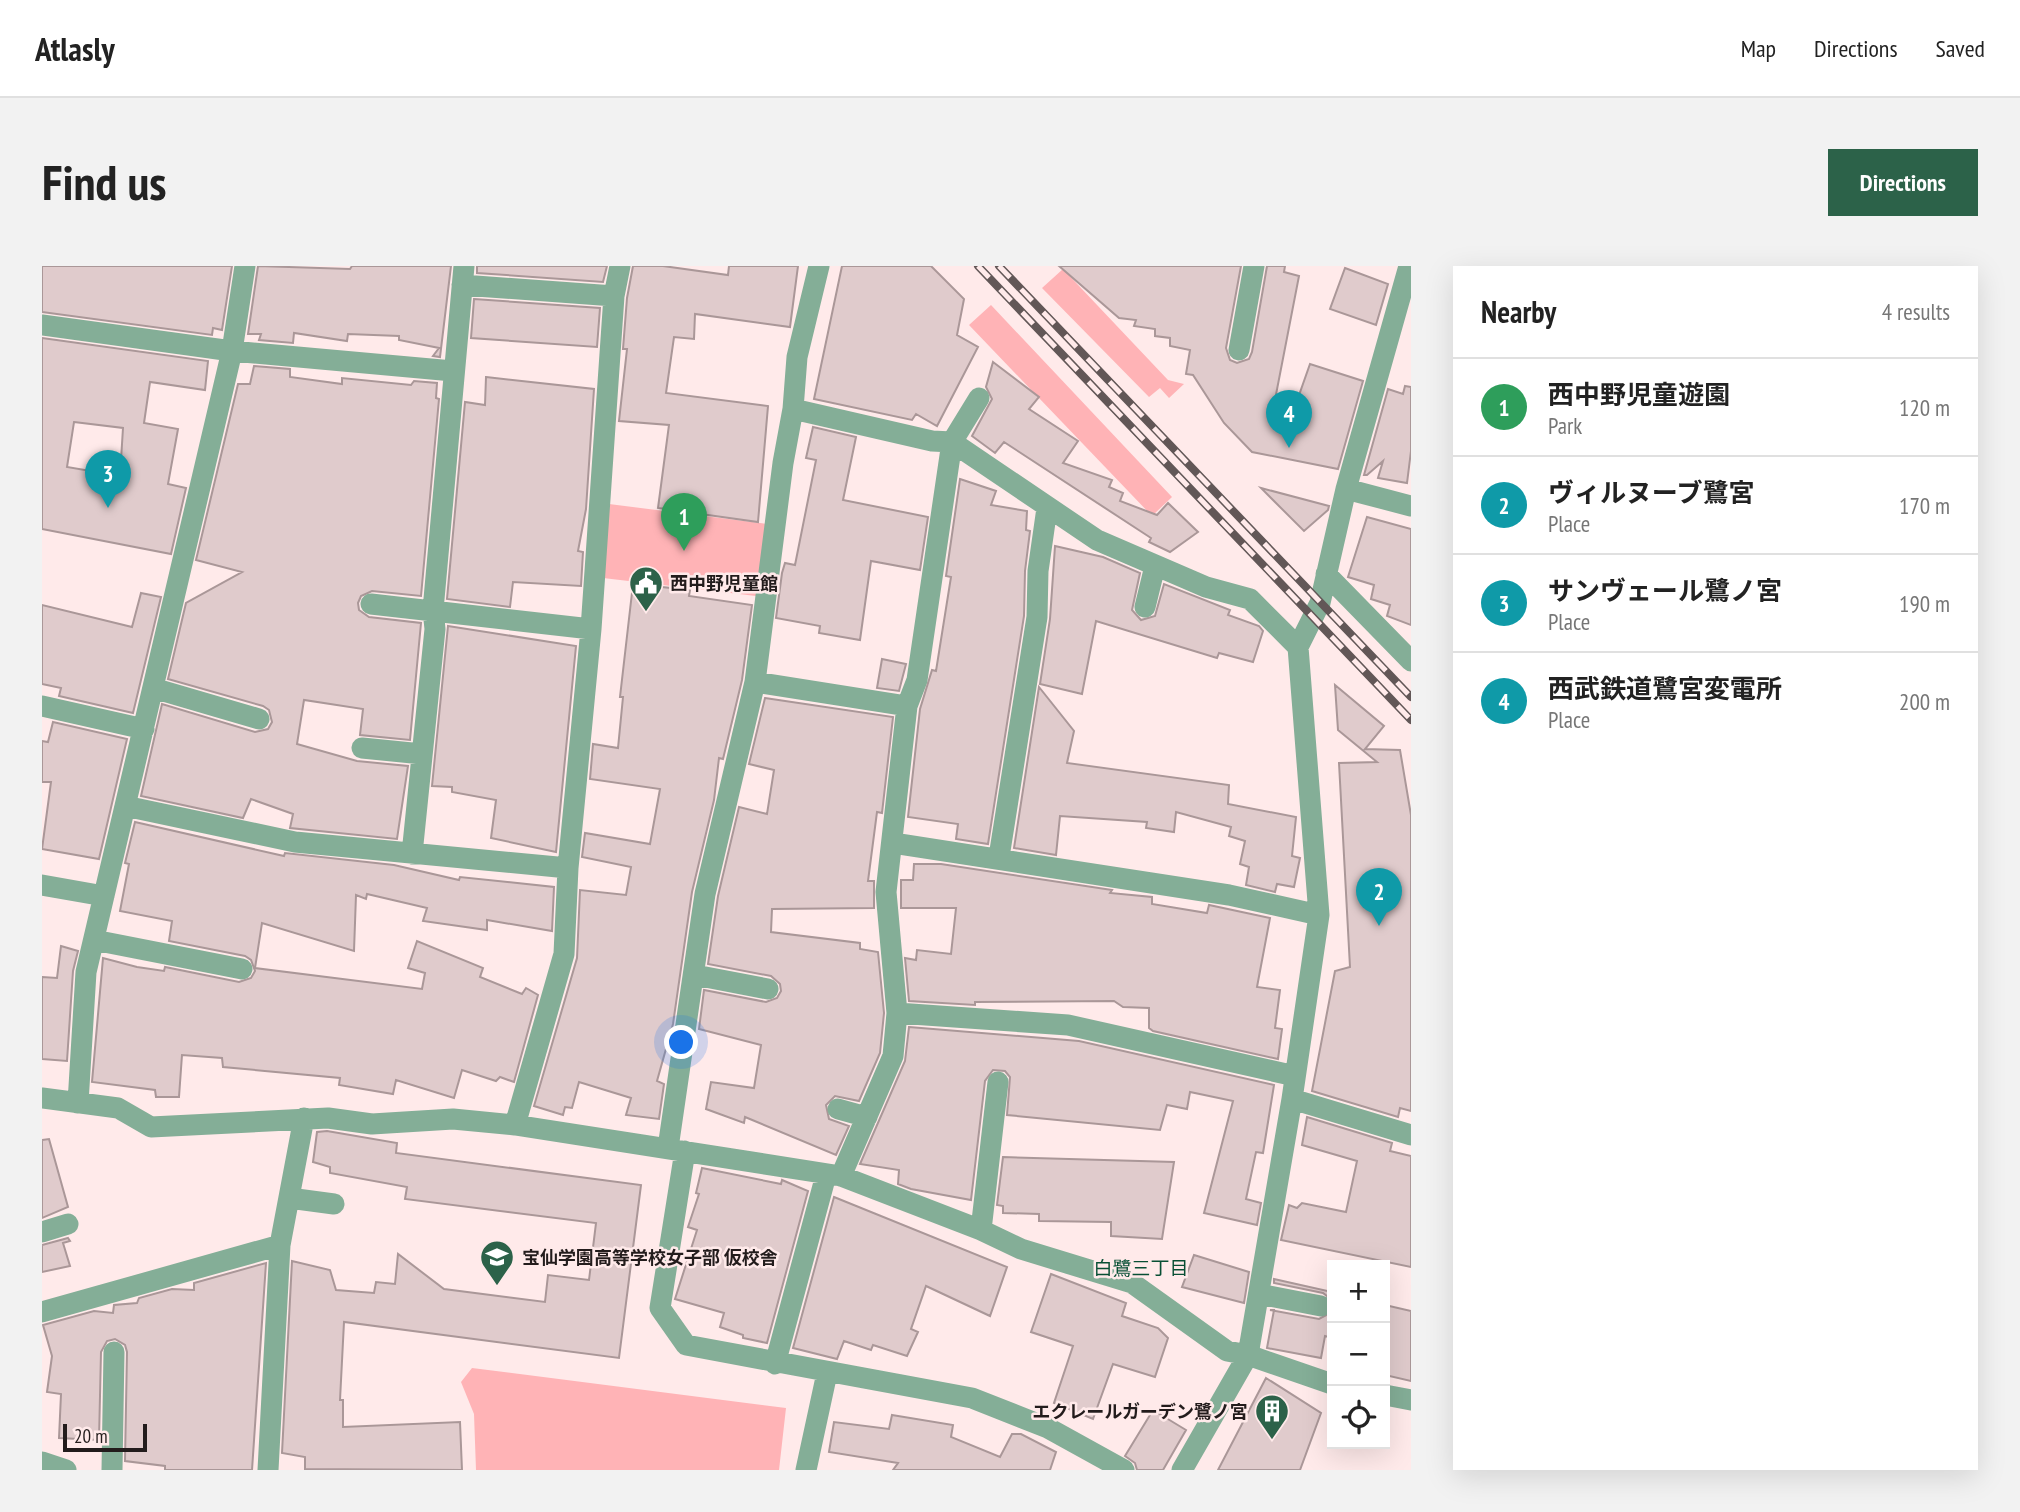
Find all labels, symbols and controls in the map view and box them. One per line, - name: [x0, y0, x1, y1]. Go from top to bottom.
- text: Atlasly: [35, 27, 115, 70]
- text: Map: [1741, 33, 1776, 64]
- text: Directions: [1814, 33, 1898, 64]
- text: Saved: [1936, 33, 1985, 64]
- button: Directions: [1828, 149, 1978, 216]
- text: Find us: [42, 150, 166, 214]
- text: Nearby: [1481, 292, 1556, 331]
- text: 4 results: [1882, 297, 1950, 326]
- text: 西中野児童遊園: [1548, 378, 1730, 411]
- pin: 4: [1266, 390, 1312, 448]
- text: 1: [1499, 393, 1510, 422]
- text: 120 m: [1899, 393, 1950, 422]
- text: Park: [1548, 411, 1582, 440]
- pin: 3: [85, 450, 131, 508]
- text: ヴィルヌーブ鷺宮: [1548, 476, 1754, 509]
- text: 2: [1499, 491, 1510, 520]
- text: 170 m: [1899, 491, 1950, 520]
- pin: 1: [661, 493, 707, 551]
- text: Place: [1548, 509, 1590, 538]
- public building icon: 西中野児童館: [627, 564, 665, 613]
- place label: 西中野児童館: [670, 572, 778, 595]
- text: サンヴェール鷺ノ宮: [1548, 574, 1782, 607]
- text: 3: [1499, 589, 1510, 618]
- text: 190 m: [1899, 589, 1950, 618]
- text: Place: [1548, 607, 1590, 636]
- text: 西武鉄道鷺宮変電所: [1548, 672, 1782, 705]
- text: 4: [1499, 687, 1510, 716]
- text: 200 m: [1899, 687, 1950, 716]
- text: Place: [1548, 705, 1590, 734]
- pin: 2: [1356, 868, 1402, 926]
- your location: [664, 1025, 698, 1059]
- school or university icon: 宝仙学園高等学校女子部 仮校舎: [478, 1238, 516, 1287]
- place label: 宝仙学園高等学校女子部 仮校舎: [522, 1246, 778, 1269]
- district label: 白鷺三丁目: [1093, 1256, 1189, 1280]
- map controls: [1327, 1260, 1390, 1449]
- button: +: [1327, 1260, 1390, 1323]
- button: −: [1327, 1323, 1390, 1386]
- button: locate: [1327, 1386, 1390, 1449]
- building icon: エクレールガーデン鷺ノ宮: [1253, 1392, 1291, 1441]
- place label: エクレールガーデン鷺ノ宮: [1033, 1400, 1248, 1423]
- scale bar: [63, 1421, 147, 1453]
- text: 20 m: [74, 1424, 108, 1448]

